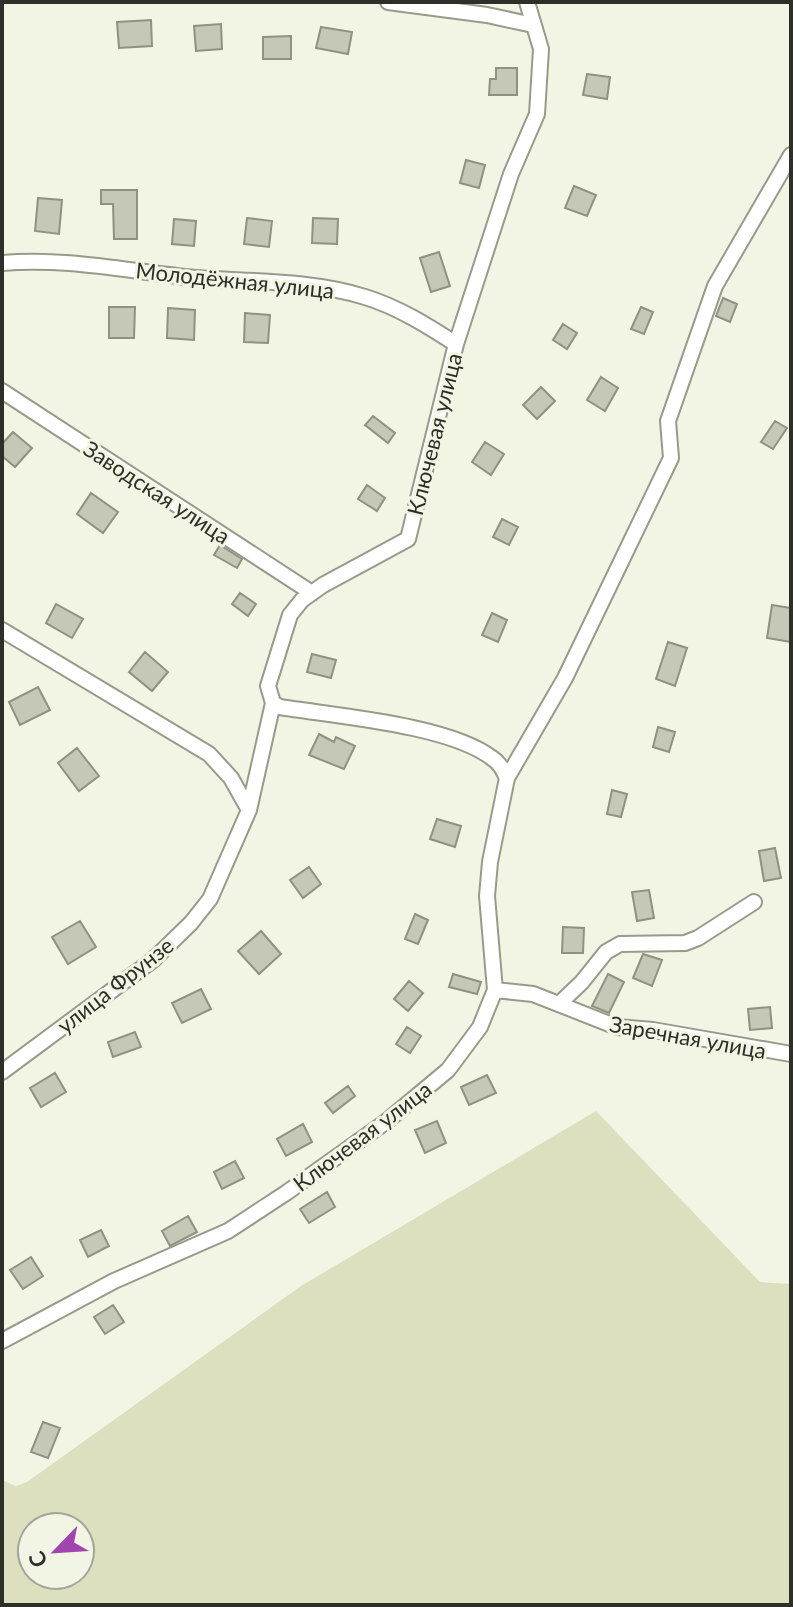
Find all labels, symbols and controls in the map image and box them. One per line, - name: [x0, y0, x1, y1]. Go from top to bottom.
- street label: Молодёжная улица: [134, 256, 336, 304]
- street label: Ключевая улица: [401, 350, 467, 518]
- street label: Заводская улица: [79, 435, 235, 549]
- street label: улица Фрунзе: [52, 931, 178, 1039]
- street label: Заречная улица: [608, 1010, 768, 1064]
- street label: Ключевая улица: [288, 1075, 436, 1197]
- north arrow: [16, 1511, 96, 1591]
- text: С: [22, 1547, 53, 1572]

